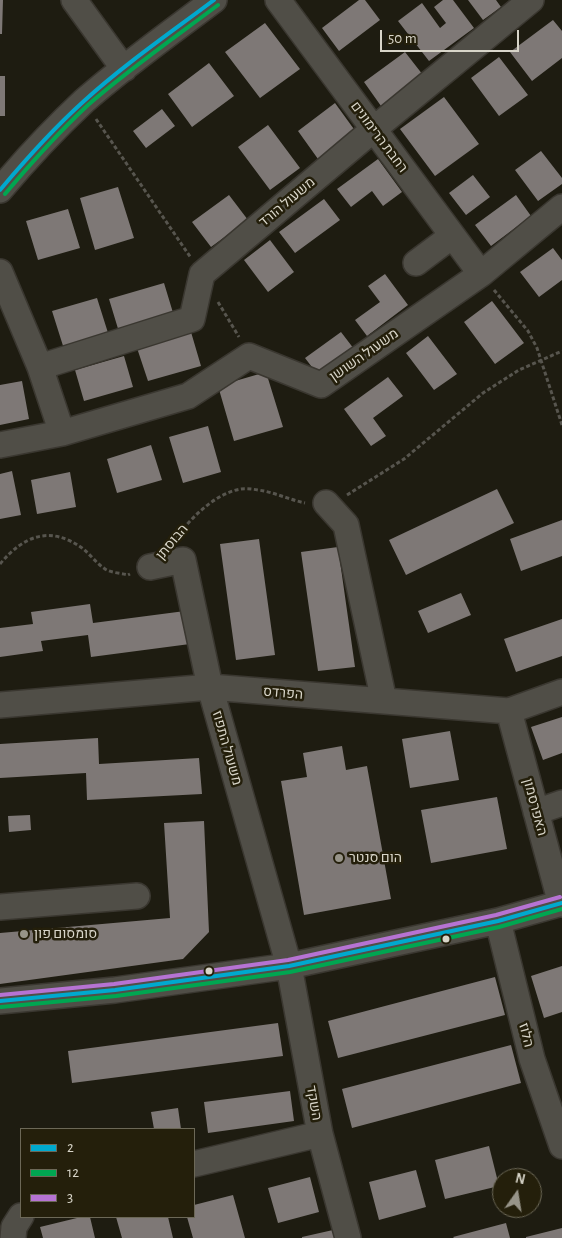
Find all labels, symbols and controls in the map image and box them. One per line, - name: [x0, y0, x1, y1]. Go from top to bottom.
- scale bar: [382, 20, 521, 52]
- text: 50 m: [388, 31, 417, 46]
- street label: רחבת הרימונים: [347, 98, 411, 176]
- street label: משעול הורד: [255, 174, 319, 230]
- street label: משעול השושן: [326, 325, 402, 385]
- street label: הבוסתן: [152, 521, 192, 563]
- street label: הפרדס: [262, 683, 304, 703]
- street label: משעול התפוז: [208, 709, 246, 787]
- street label: האפרסמון: [519, 776, 551, 838]
- place label: הום סנטר: [349, 850, 402, 866]
- marker: הום סנטר: [333, 852, 345, 864]
- place label: סומסום פון: [34, 926, 97, 942]
- marker: סומסום פון: [18, 928, 30, 940]
- unlabelled marker: [441, 934, 451, 944]
- unlabelled marker: [204, 966, 214, 976]
- street label: הלוז: [515, 1021, 537, 1049]
- street label: השקד: [303, 1084, 325, 1122]
- legend: [20, 1128, 195, 1218]
- text: 2: [67, 1140, 74, 1155]
- text: 12: [67, 1165, 79, 1180]
- north arrow: [492, 1168, 542, 1218]
- text: N: [514, 1171, 526, 1187]
- text: 3: [67, 1190, 73, 1205]

